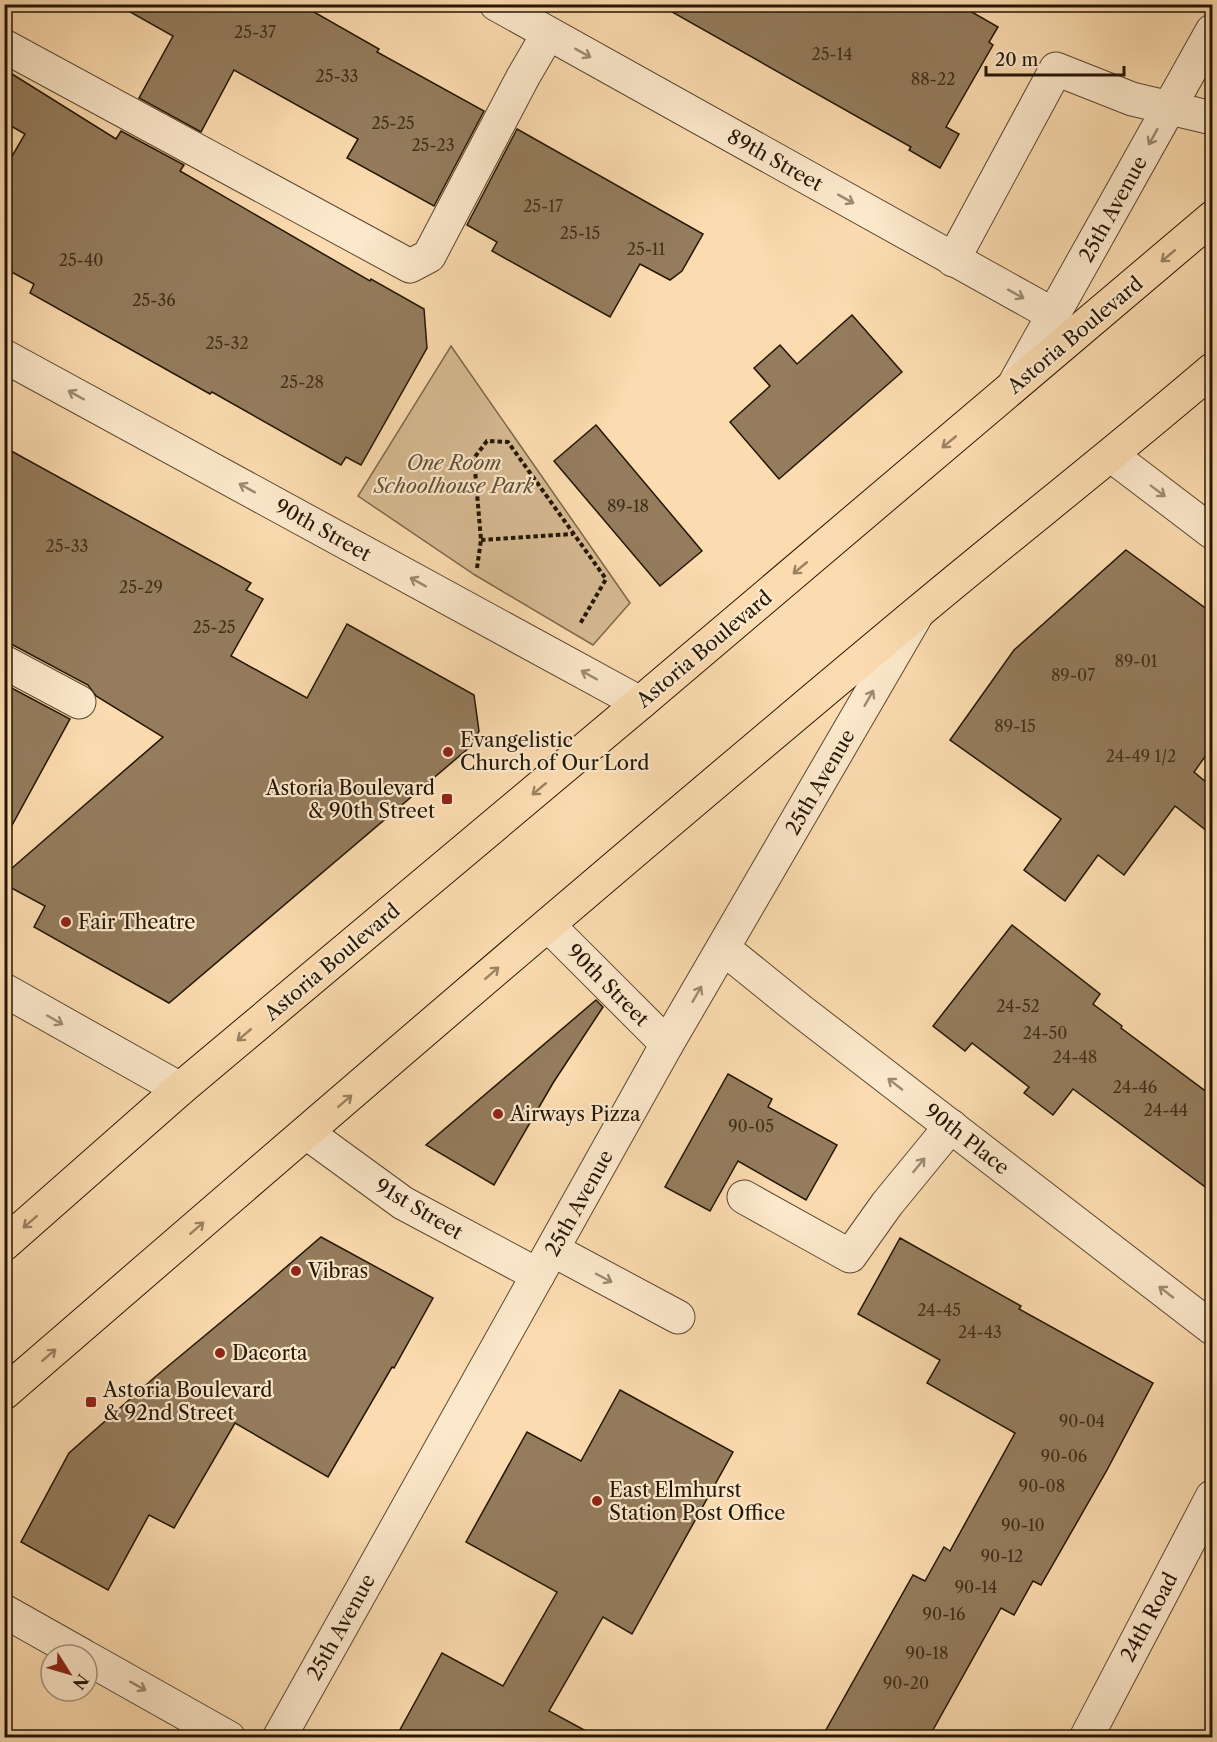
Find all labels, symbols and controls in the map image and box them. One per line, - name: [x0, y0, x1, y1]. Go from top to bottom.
- house number: 25-37: [234, 22, 276, 42]
- scale bar: [986, 39, 1124, 77]
- house number: 25-14: [811, 44, 853, 64]
- one-way arrow: [574, 48, 592, 59]
- text: 20 m: [995, 49, 1039, 71]
- house number: 25-33: [316, 66, 358, 86]
- house number: 88-22: [911, 69, 955, 89]
- house number: 25-25: [371, 113, 415, 133]
- street label: 89th Street: [723, 124, 827, 196]
- one-way arrow: [1147, 128, 1159, 145]
- house number: 25-23: [411, 135, 455, 155]
- street label: 25th Avenue: [1074, 152, 1152, 266]
- one-way arrow: [836, 194, 854, 205]
- house number: 25-17: [523, 196, 563, 216]
- house number: 25-15: [560, 223, 600, 243]
- house number: 25-11: [627, 239, 666, 259]
- one-way arrow: [1161, 249, 1176, 263]
- house number: 25-40: [59, 250, 103, 270]
- street label: Astoria Boulevard: [1002, 271, 1148, 399]
- one-way arrow: [1007, 288, 1024, 300]
- house number: 25-36: [132, 290, 176, 310]
- house number: 25-32: [205, 333, 249, 353]
- house number: 25-28: [280, 372, 324, 392]
- one-way arrow: [67, 389, 85, 400]
- one-way arrow: [942, 435, 957, 449]
- park label: One Room Schoolhouse Park: [373, 451, 535, 498]
- one-way arrow: [239, 482, 256, 494]
- one-way arrow: [1150, 485, 1166, 498]
- street label: 90th Street: [271, 494, 375, 566]
- house number: 89-18: [607, 496, 649, 516]
- house number: 25-33: [46, 536, 88, 556]
- one-way arrow: [792, 562, 808, 575]
- one-way arrow: [410, 576, 427, 588]
- house number: 25-29: [119, 577, 163, 597]
- street label: Astoria Boulevard: [631, 585, 777, 713]
- house number: 25-25: [192, 617, 236, 637]
- house number: 89-01: [1114, 651, 1158, 671]
- house number: 89-07: [1051, 665, 1095, 685]
- one-way arrow: [581, 669, 598, 681]
- one-way arrow: [863, 690, 875, 707]
- house number: 89-15: [994, 716, 1036, 736]
- street label: 25th Avenue: [780, 725, 860, 839]
- place label: Evangelistic Church of Our Lord: [460, 728, 649, 775]
- marker: Evangelistic Church of Our Lord: [441, 745, 455, 759]
- house number: 24-49 1/2: [1106, 746, 1176, 766]
- place label: Astoria Boulevard & 90th Street: [265, 776, 435, 823]
- one-way arrow: [531, 782, 547, 795]
- marker: Astoria Boulevard & 90th Street: [440, 792, 454, 806]
- street label: Astoria Boulevard: [259, 898, 405, 1026]
- place label: Fair Theatre: [78, 910, 195, 934]
- marker: Fair Theatre: [59, 915, 73, 929]
- street label: 90th Street: [562, 939, 654, 1031]
- one-way arrow: [484, 966, 499, 980]
- one-way arrow: [691, 986, 703, 1003]
- house number: 24-52: [996, 996, 1040, 1016]
- one-way arrow: [46, 1014, 63, 1026]
- house number: 24-50: [1023, 1023, 1067, 1043]
- one-way arrow: [237, 1028, 252, 1042]
- house number: 24-48: [1053, 1047, 1097, 1067]
- one-way arrow: [887, 1077, 903, 1090]
- house number: 24-46: [1113, 1077, 1157, 1097]
- one-way arrow: [337, 1094, 352, 1108]
- street label: 90th Place: [920, 1099, 1014, 1179]
- house number: 24-44: [1144, 1100, 1188, 1120]
- place label: Airways Pizza: [509, 1102, 641, 1126]
- marker: Airways Pizza: [491, 1107, 505, 1121]
- house number: 90-05: [728, 1116, 774, 1136]
- street label: 25th Avenue: [540, 1146, 618, 1260]
- one-way arrow: [913, 1158, 926, 1174]
- street label: 91st Street: [371, 1174, 467, 1244]
- one-way arrow: [23, 1215, 38, 1229]
- one-way arrow: [189, 1221, 204, 1235]
- place label: Vibras: [307, 1259, 368, 1283]
- marker: Vibras: [289, 1264, 303, 1278]
- one-way arrow: [595, 1272, 612, 1284]
- one-way arrow: [1158, 1286, 1174, 1299]
- house number: 24-45: [917, 1300, 961, 1320]
- house number: 24-43: [958, 1322, 1002, 1342]
- place label: Dacorta: [232, 1341, 308, 1365]
- marker: Dacorta: [213, 1346, 227, 1360]
- one-way arrow: [41, 1348, 56, 1362]
- place label: Astoria Boulevard & 92nd Street: [102, 1378, 272, 1425]
- marker: Astoria Boulevard & 92nd Street: [84, 1395, 98, 1409]
- house number: 90-04: [1059, 1411, 1105, 1431]
- house number: 90-06: [1041, 1446, 1087, 1466]
- house number: 90-08: [1019, 1476, 1065, 1496]
- place label: East Elmhurst Station Post Office: [609, 1478, 785, 1525]
- marker: East Elmhurst Station Post Office: [590, 1494, 604, 1508]
- house number: 90-10: [1001, 1515, 1045, 1535]
- house number: 90-12: [981, 1546, 1023, 1566]
- street label: 24th Road: [1116, 1568, 1182, 1666]
- street label: 25th Avenue: [302, 1570, 380, 1684]
- house number: 90-14: [955, 1577, 997, 1597]
- house number: 90-16: [923, 1604, 965, 1624]
- north arrow: [39, 1643, 99, 1703]
- house number: 90-18: [906, 1643, 948, 1663]
- text: N: [69, 1670, 93, 1694]
- house number: 90-20: [883, 1673, 929, 1693]
- one-way arrow: [129, 1680, 146, 1692]

